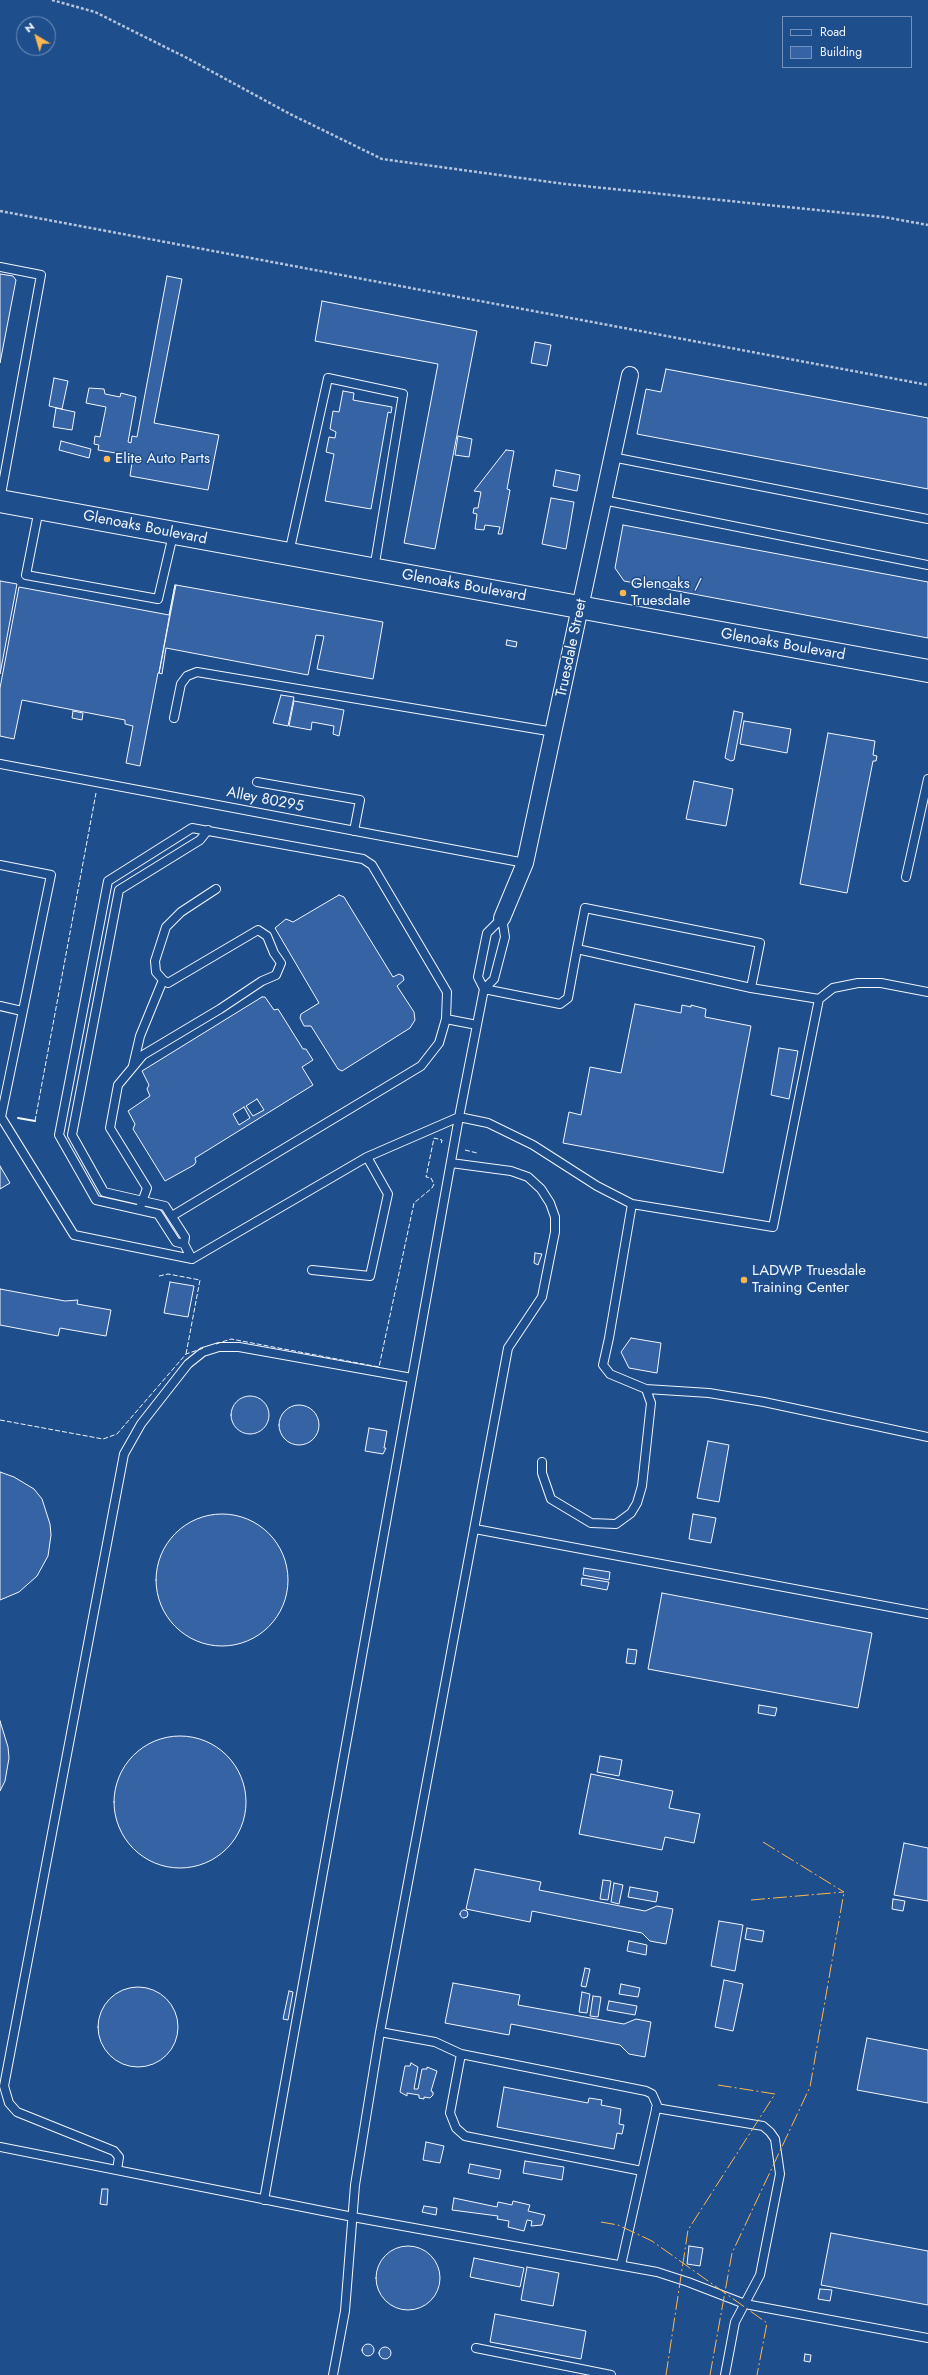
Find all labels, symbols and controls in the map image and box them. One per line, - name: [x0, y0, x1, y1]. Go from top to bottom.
- north arrow: [16, 16, 56, 56]
- legend: [782, 16, 912, 68]
- text: N: [21, 18, 38, 36]
- text: Road: [820, 23, 846, 41]
- text: Building: [820, 43, 862, 61]
- place label: Elite Auto Parts: [115, 450, 210, 468]
- marker: Elite Auto Parts: [102, 454, 112, 464]
- street label: Glenoaks Boulevard: [81, 507, 209, 549]
- street label: Glenoaks Boulevard: [400, 566, 528, 606]
- place label: Glenoaks / Truesdale: [631, 575, 702, 610]
- marker: Glenoaks / Truesdale: [618, 588, 628, 598]
- street label: Truesdale Street: [553, 597, 591, 699]
- street label: Glenoaks Boulevard: [719, 625, 847, 665]
- street label: Alley 80295: [225, 784, 305, 816]
- place label: LADWP Truesdale Training Center: [752, 1262, 866, 1297]
- marker: LADWP Truesdale Training Center: [739, 1275, 749, 1285]

